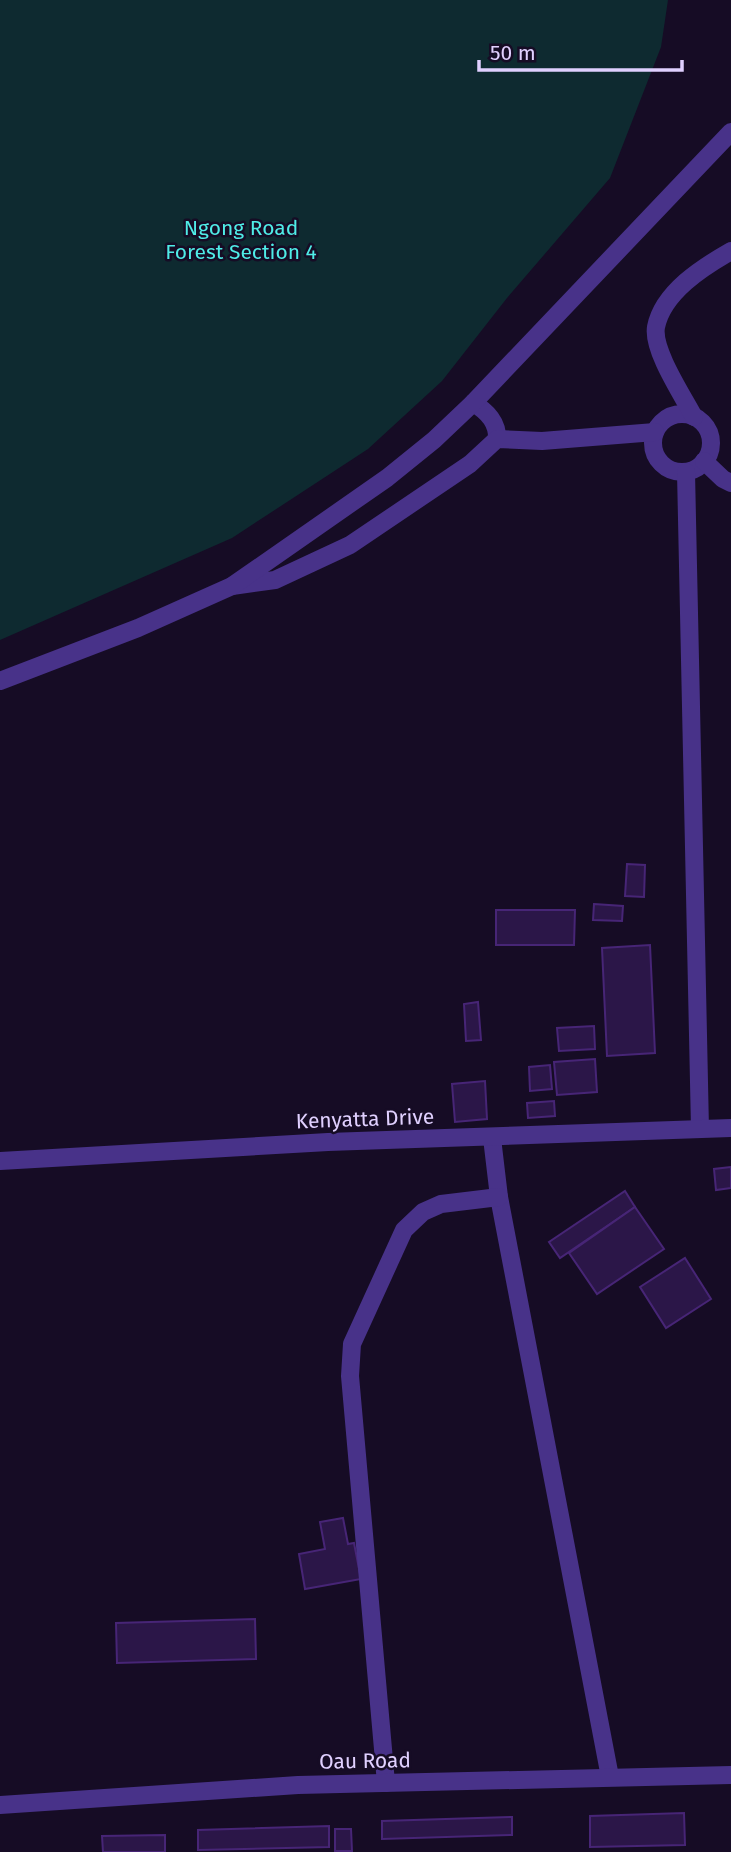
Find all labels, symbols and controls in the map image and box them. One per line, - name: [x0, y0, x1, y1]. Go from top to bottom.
- scale bar: [479, 28, 682, 72]
- text: 50 m: [490, 40, 536, 66]
- park label: Ngong Road Forest Section 4: [165, 215, 317, 265]
- street label: Kenyatta Drive: [295, 1104, 435, 1134]
- street label: Oau Road: [319, 1747, 411, 1775]

